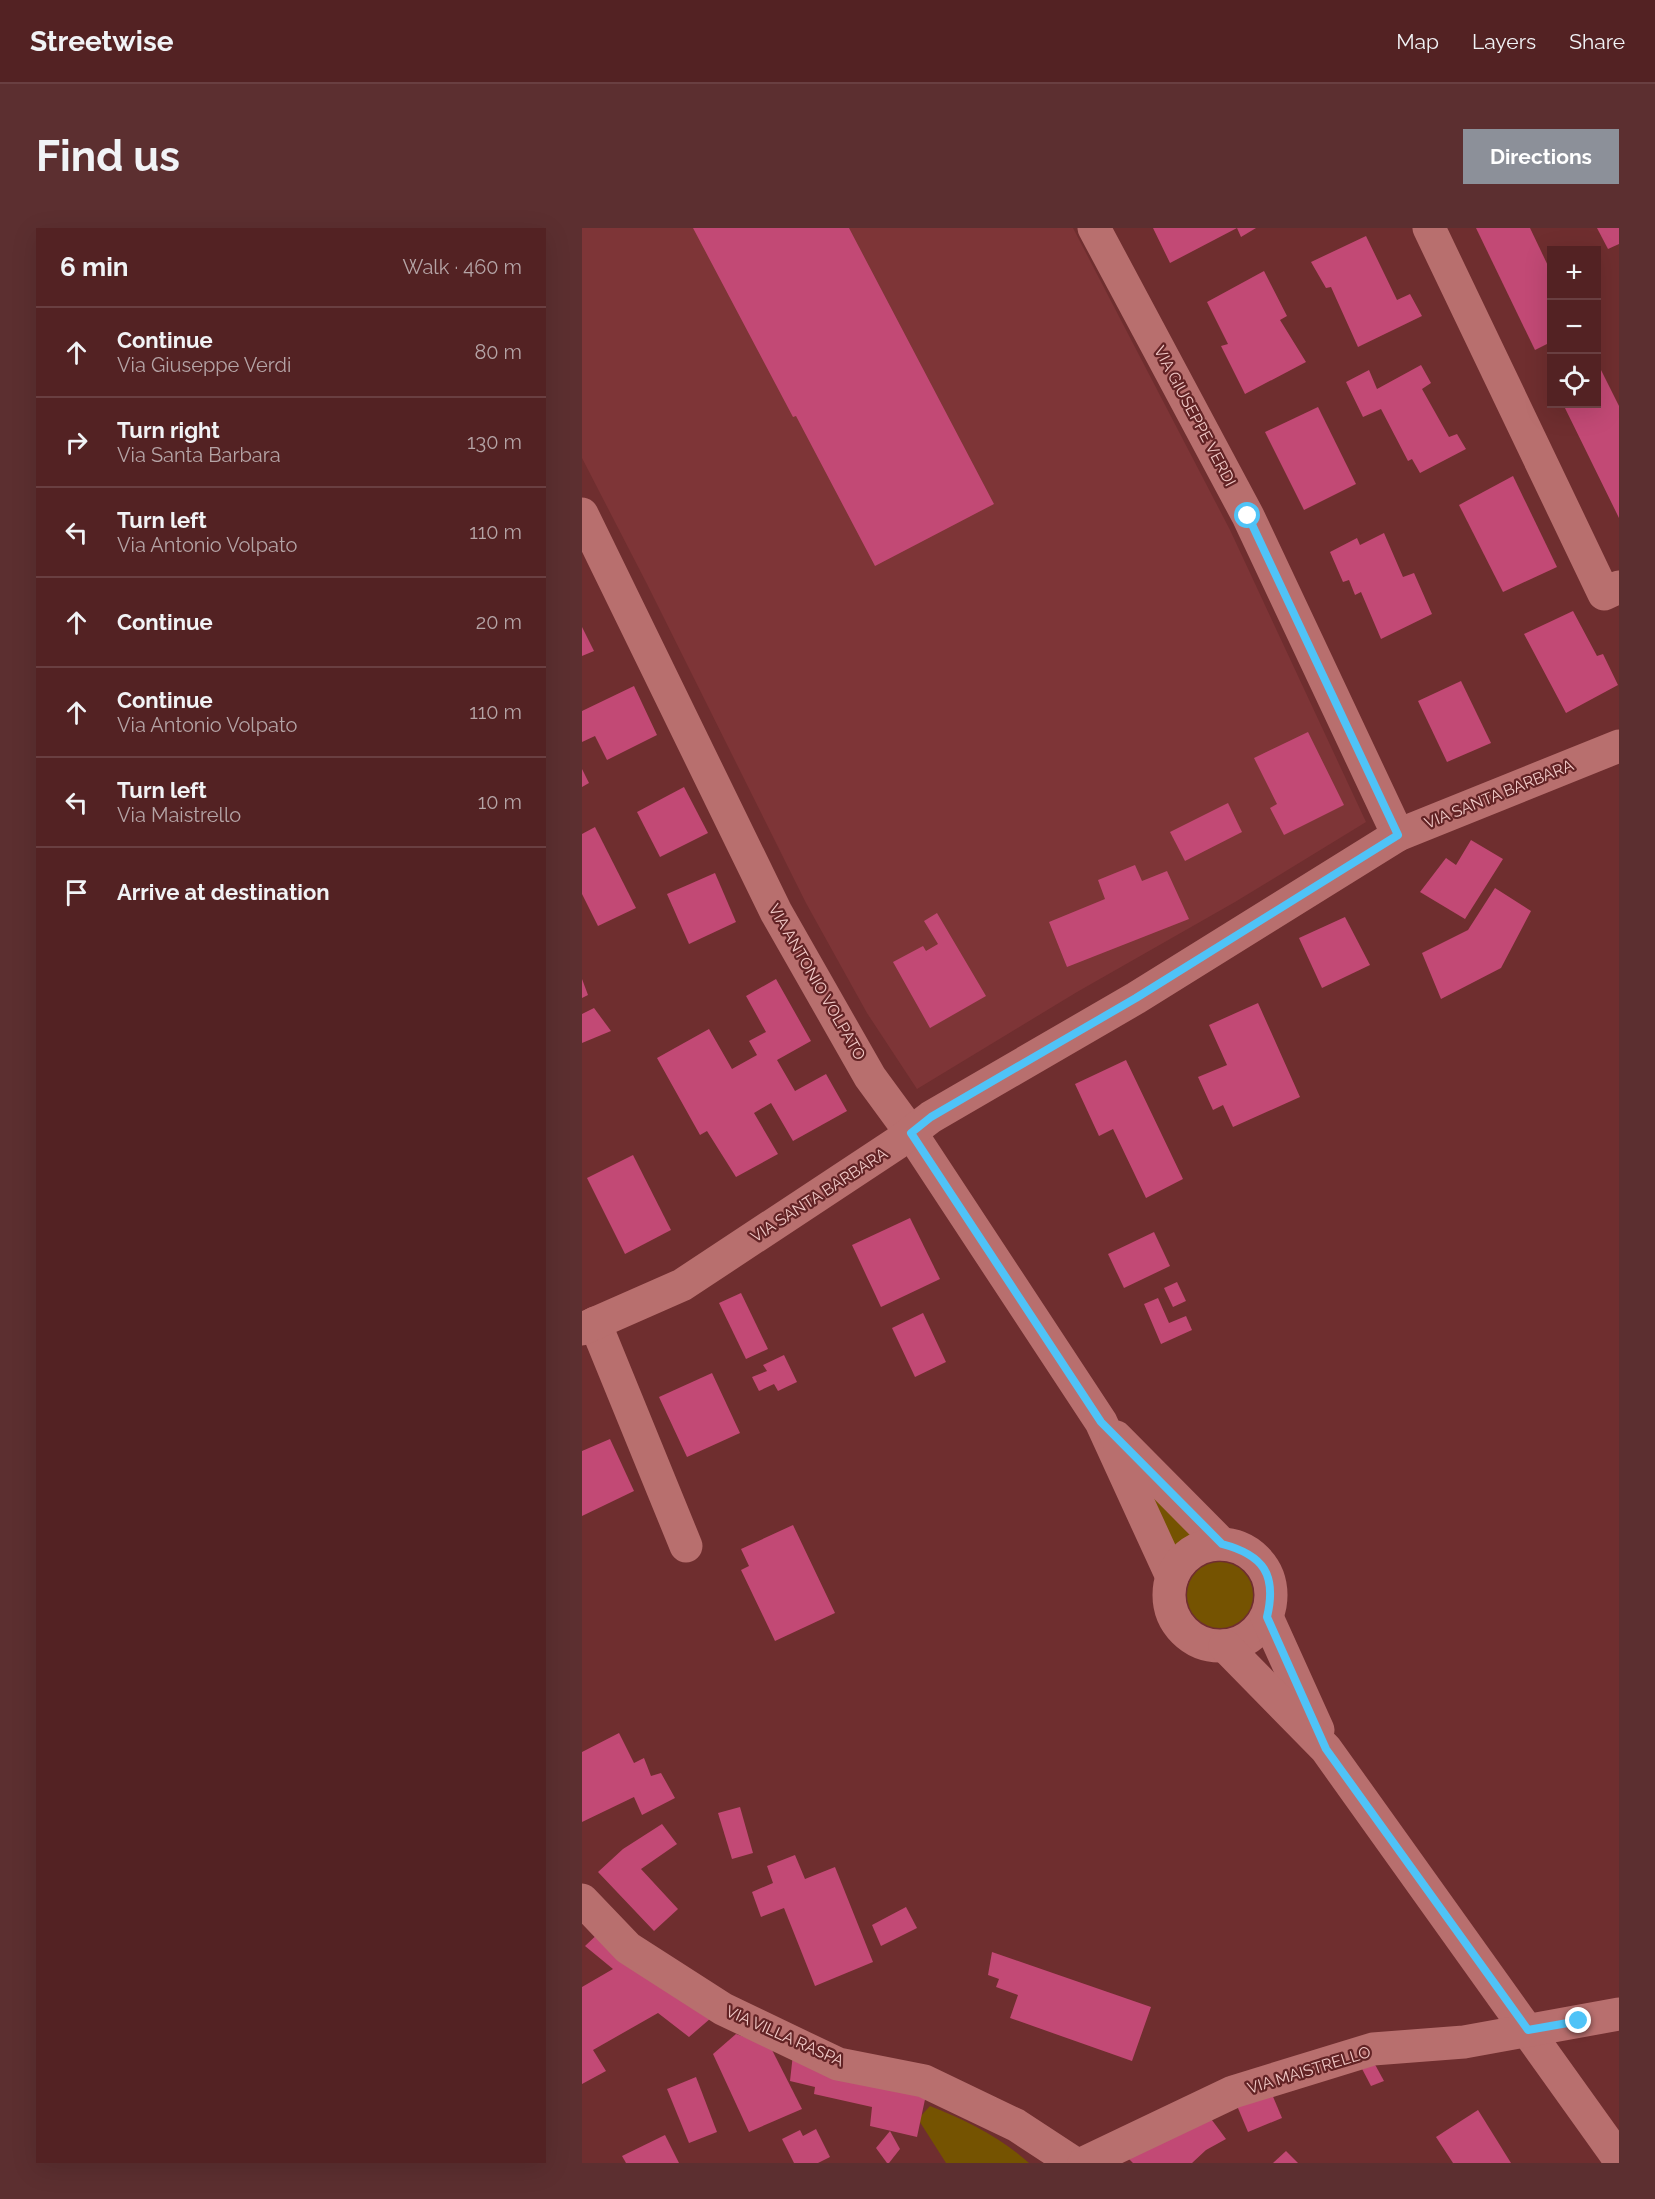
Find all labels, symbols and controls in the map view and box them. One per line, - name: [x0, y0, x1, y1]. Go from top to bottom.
- text: Streetwise: [30, 25, 174, 58]
- text: Map: [1396, 29, 1439, 54]
- text: Layers: [1472, 29, 1536, 54]
- text: Share: [1569, 29, 1625, 54]
- button: Directions: [1463, 129, 1619, 184]
- text: Find us: [36, 132, 180, 181]
- map controls: [1547, 246, 1601, 408]
- button: +: [1547, 246, 1601, 300]
- text: 6 min: [60, 252, 129, 282]
- text: Walk · 460 m: [403, 255, 522, 279]
- button: −: [1547, 300, 1601, 354]
- text: Continue: [117, 327, 213, 353]
- icon: ahead: [60, 336, 93, 369]
- text: 80 m: [474, 340, 522, 364]
- street label: VIA GIUSEPPE VERDI: [1150, 343, 1240, 489]
- text: Via Giuseppe Verdi: [117, 353, 291, 377]
- button: locate: [1547, 354, 1601, 408]
- text: Turn right: [117, 417, 220, 443]
- icon: right: [60, 426, 93, 459]
- text: 130 m: [467, 430, 522, 454]
- text: Via Santa Barbara: [117, 443, 281, 467]
- route start: [1234, 502, 1260, 528]
- text: Turn left: [117, 507, 207, 533]
- icon: left: [60, 516, 93, 549]
- text: 110 m: [469, 520, 522, 544]
- text: Via Antonio Volpato: [117, 533, 297, 557]
- icon: ahead: [60, 606, 93, 639]
- text: Continue: [117, 609, 213, 635]
- text: 20 m: [476, 610, 522, 634]
- text: Continue: [117, 687, 213, 713]
- icon: ahead: [60, 696, 93, 729]
- text: 110 m: [469, 700, 522, 724]
- text: Via Antonio Volpato: [117, 713, 297, 737]
- street label: VIA SANTA BARBARA: [1422, 755, 1576, 833]
- text: Turn left: [117, 777, 207, 803]
- icon: left: [60, 786, 93, 819]
- text: 10 m: [478, 790, 522, 814]
- text: Via Maistrello: [117, 803, 241, 827]
- icon: arrive: [60, 876, 93, 909]
- text: Arrive at destination: [117, 879, 330, 905]
- street label: VIA ANTONIO VOLPATO: [764, 901, 870, 1063]
- street label: VIA SANTA BARBARA: [747, 1144, 891, 1246]
- street label: VIA VILLA RASPA: [723, 2001, 847, 2071]
- route end: [1565, 2007, 1591, 2033]
- street label: VIA MAISTRELLO: [1245, 2042, 1373, 2098]

